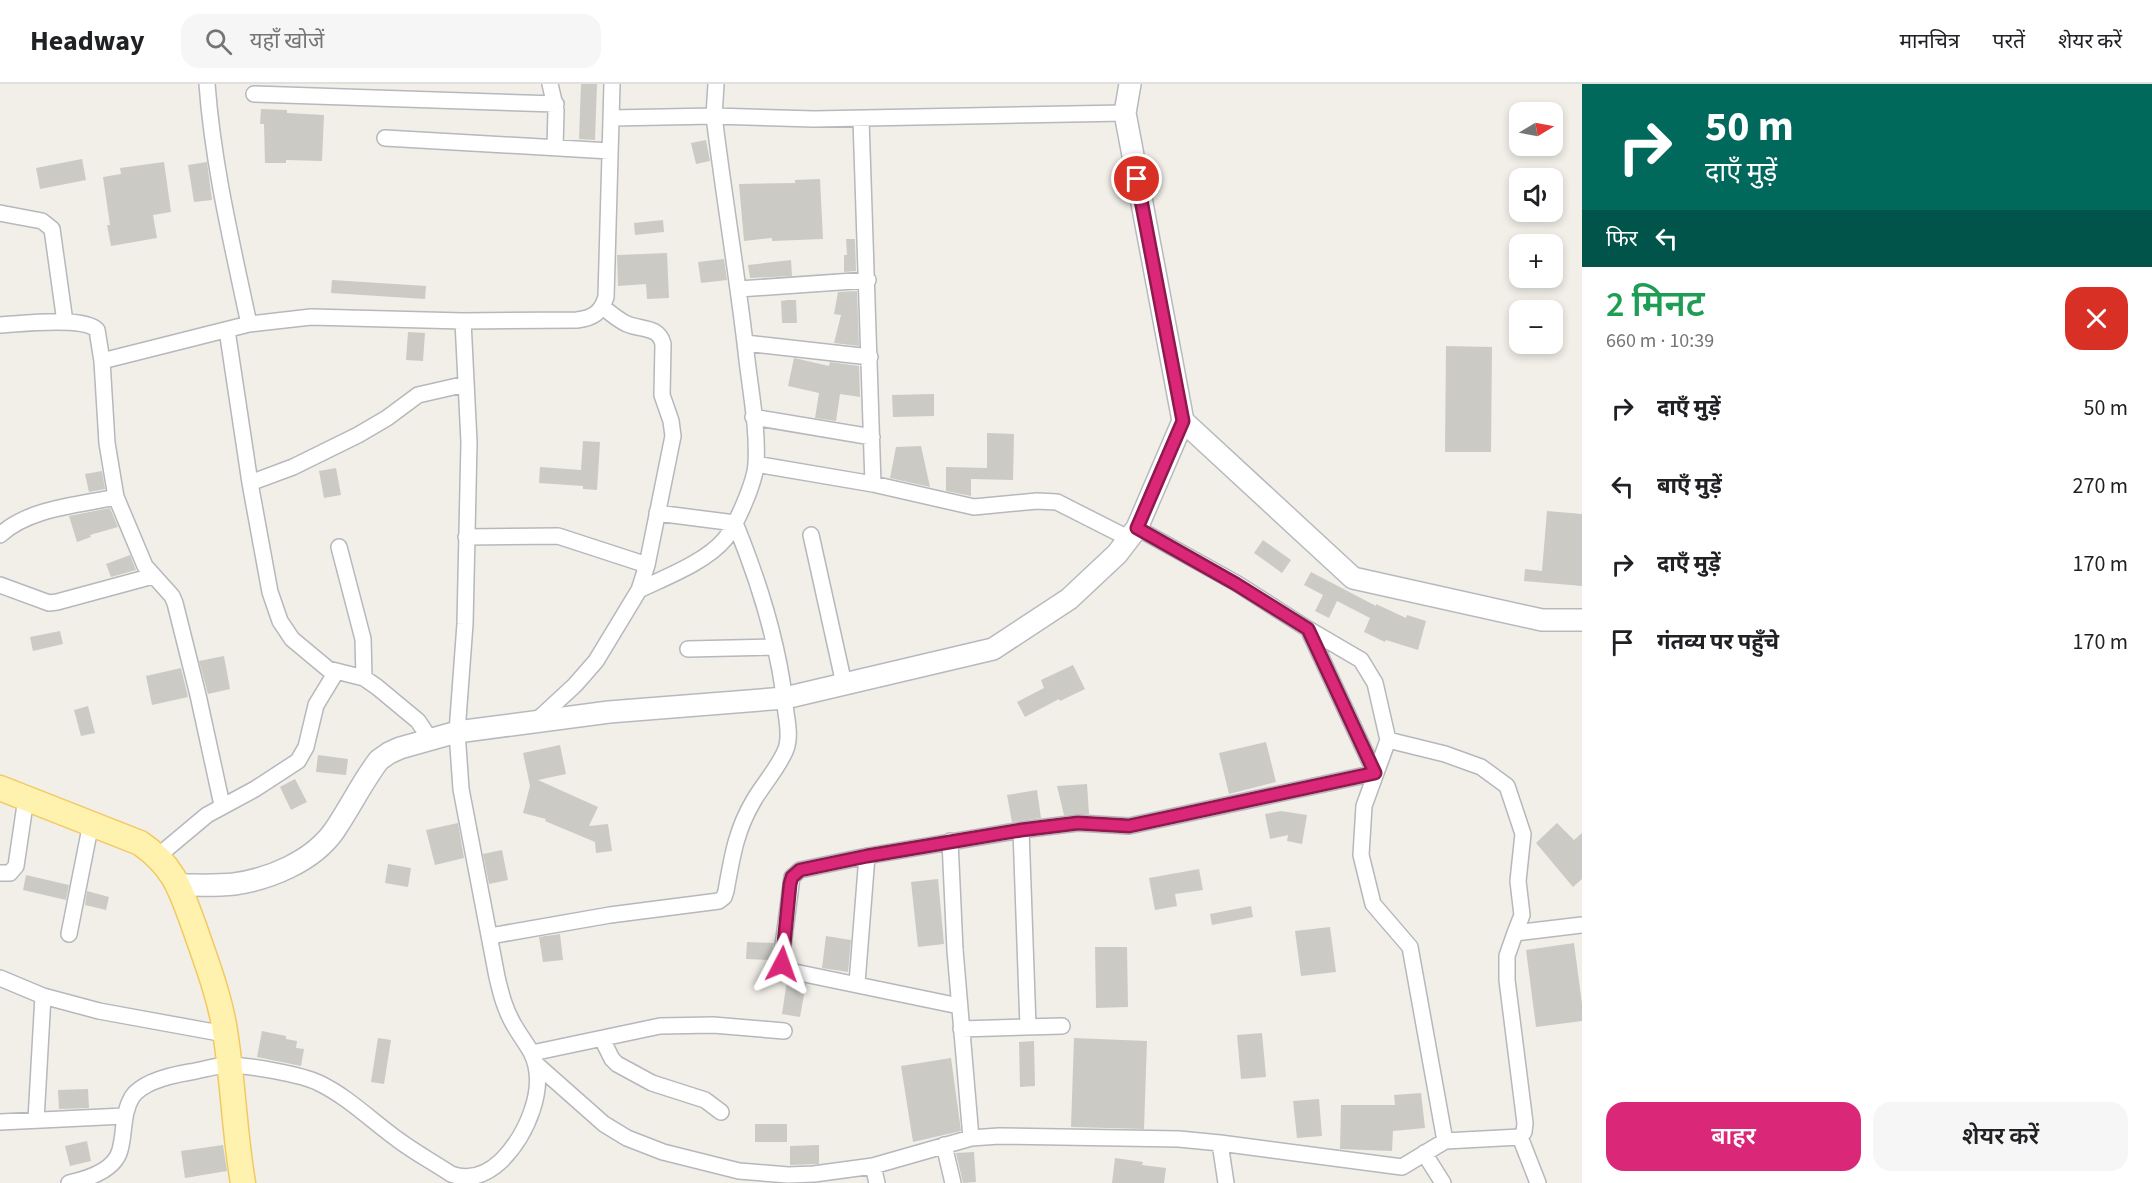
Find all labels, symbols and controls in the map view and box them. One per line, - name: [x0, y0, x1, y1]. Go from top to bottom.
- search box: [181, 14, 601, 68]
- text: Headway: [30, 21, 145, 61]
- icon: search: [202, 25, 235, 58]
- text: यहाँ खोजें: [250, 25, 324, 57]
- text: मानचित्र: [1900, 26, 1960, 56]
- text: परतें: [1993, 26, 2025, 56]
- text: शेयर करें: [2058, 26, 2122, 56]
- text: 50 m: [1705, 97, 1794, 157]
- north arrow: [1509, 102, 1563, 156]
- map controls: [1509, 102, 1563, 354]
- icon: right: [1606, 108, 1684, 186]
- pin: [1111, 153, 1162, 204]
- text: दाएँ मुड़ें: [1705, 153, 1777, 192]
- icon: arrive: [1120, 162, 1153, 195]
- button: sound: [1509, 168, 1563, 222]
- icon: left: [1650, 222, 1683, 255]
- text: फिर: [1606, 223, 1638, 255]
- button: +: [1509, 234, 1563, 288]
- text: 2 मिनट: [1606, 279, 1705, 330]
- button: close: [2065, 287, 2128, 350]
- button: −: [1509, 300, 1563, 354]
- text: 660 m · 10:39: [1606, 327, 1714, 355]
- icon: right: [1606, 392, 1639, 425]
- text: दाएँ मुड़ें: [1657, 392, 1720, 424]
- text: 50 m: [2083, 392, 2128, 424]
- icon: left: [1606, 470, 1639, 503]
- text: बाएँ मुड़ें: [1657, 470, 1722, 502]
- text: 270 m: [2073, 470, 2128, 502]
- icon: right: [1606, 548, 1639, 581]
- text: दाएँ मुड़ें: [1657, 548, 1720, 580]
- text: 170 m: [2073, 548, 2128, 580]
- icon: arrive: [1606, 626, 1639, 659]
- text: गंतव्य पर पहुँचे: [1657, 626, 1779, 658]
- text: 170 m: [2073, 626, 2128, 658]
- position arrow: [750, 932, 814, 996]
- button: बाहर: [1606, 1102, 1861, 1171]
- button: शेयर करें: [1873, 1102, 2128, 1171]

